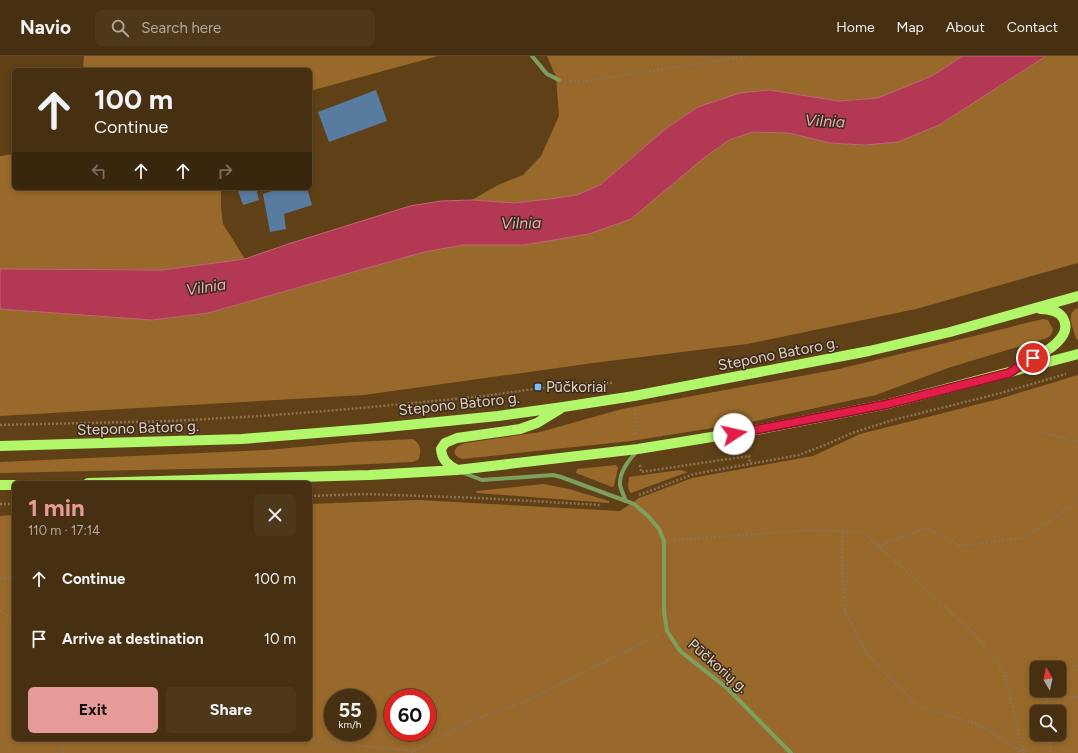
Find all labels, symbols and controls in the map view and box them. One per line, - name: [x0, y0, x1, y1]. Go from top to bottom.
- search box: [95, 10, 375, 46]
- text: Navio: [20, 16, 71, 39]
- icon: search: [109, 17, 131, 39]
- text: Search here: [141, 19, 221, 37]
- text: Home: [836, 19, 875, 36]
- text: Map: [897, 19, 924, 36]
- text: About: [946, 19, 985, 36]
- text: Contact: [1007, 19, 1058, 36]
- text: 100 m: [94, 82, 173, 116]
- icon: ahead: [28, 84, 80, 136]
- water label: Vilnia: [804, 110, 846, 132]
- text: Continue: [94, 116, 168, 138]
- icon: left: [88, 160, 110, 182]
- icon: ahead: [130, 160, 152, 182]
- icon: ahead: [172, 160, 194, 182]
- icon: right: [214, 160, 236, 182]
- water label: Vilnia: [501, 213, 541, 233]
- water label: Vilnia: [185, 274, 227, 300]
- street label: Stepono Batoro g.: [716, 334, 840, 374]
- pin: [1016, 341, 1050, 375]
- icon: arrive: [1022, 347, 1044, 369]
- place label: Pūčkoriai: [546, 378, 607, 396]
- marker: Pūčkoriai: [533, 382, 543, 392]
- street label: Stepono Batoro g.: [397, 389, 521, 419]
- position arrow: [713, 413, 755, 455]
- street label: Stepono Batoro g.: [77, 417, 199, 439]
- text: 1 min: [28, 493, 85, 522]
- button: close: [254, 494, 296, 536]
- text: 110 m · 17:14: [28, 523, 100, 538]
- icon: ahead: [28, 568, 50, 590]
- text: Continue: [62, 570, 125, 588]
- text: 100 m: [254, 570, 296, 588]
- icon: arrive: [28, 628, 50, 650]
- text: Arrive at destination: [62, 630, 203, 648]
- text: 10 m: [264, 630, 296, 648]
- street label: Pūčkorių g.: [684, 635, 752, 697]
- north arrow: [1030, 661, 1066, 697]
- map controls: [1030, 661, 1066, 741]
- button: Exit: [28, 687, 158, 733]
- button: Share: [166, 687, 296, 733]
- speed limit sign: 60: [384, 689, 436, 741]
- text: 55: [338, 698, 362, 722]
- button: search: [1030, 705, 1066, 741]
- text: km/h: [339, 718, 361, 731]

